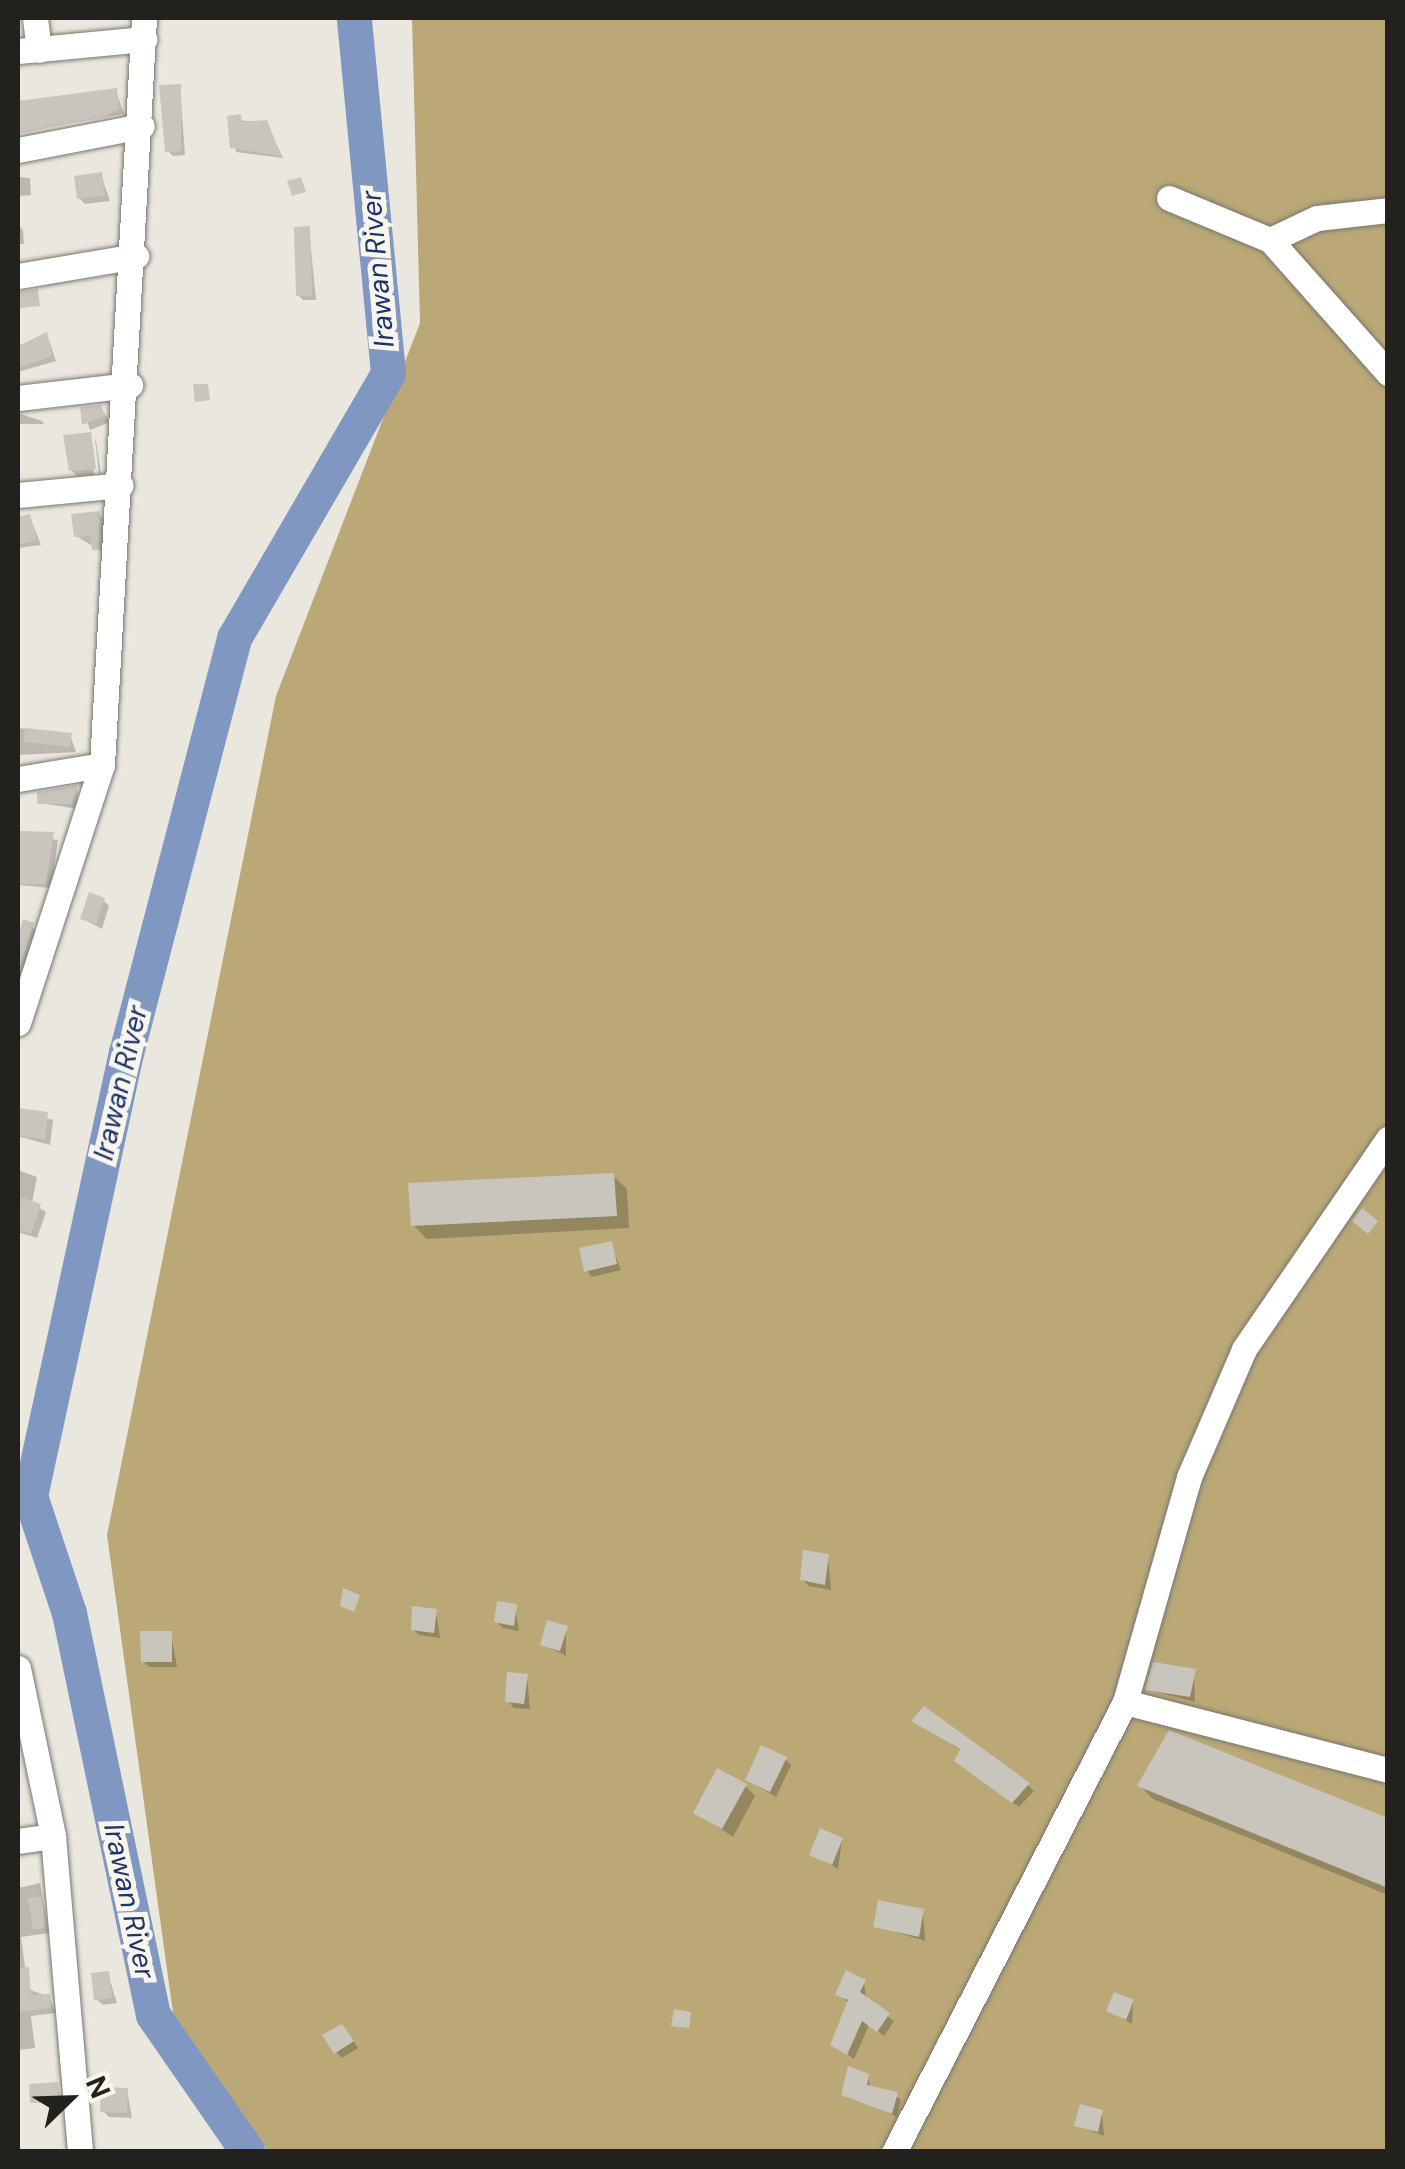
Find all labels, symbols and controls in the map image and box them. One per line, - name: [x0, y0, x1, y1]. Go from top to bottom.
- water label: Irawan River: [354, 189, 402, 349]
- water label: Irawan River: [87, 1003, 155, 1163]
- water label: Irawan River: [96, 1820, 162, 1982]
- north arrow: [20, 2049, 120, 2149]
- text: N: [77, 2070, 119, 2104]

